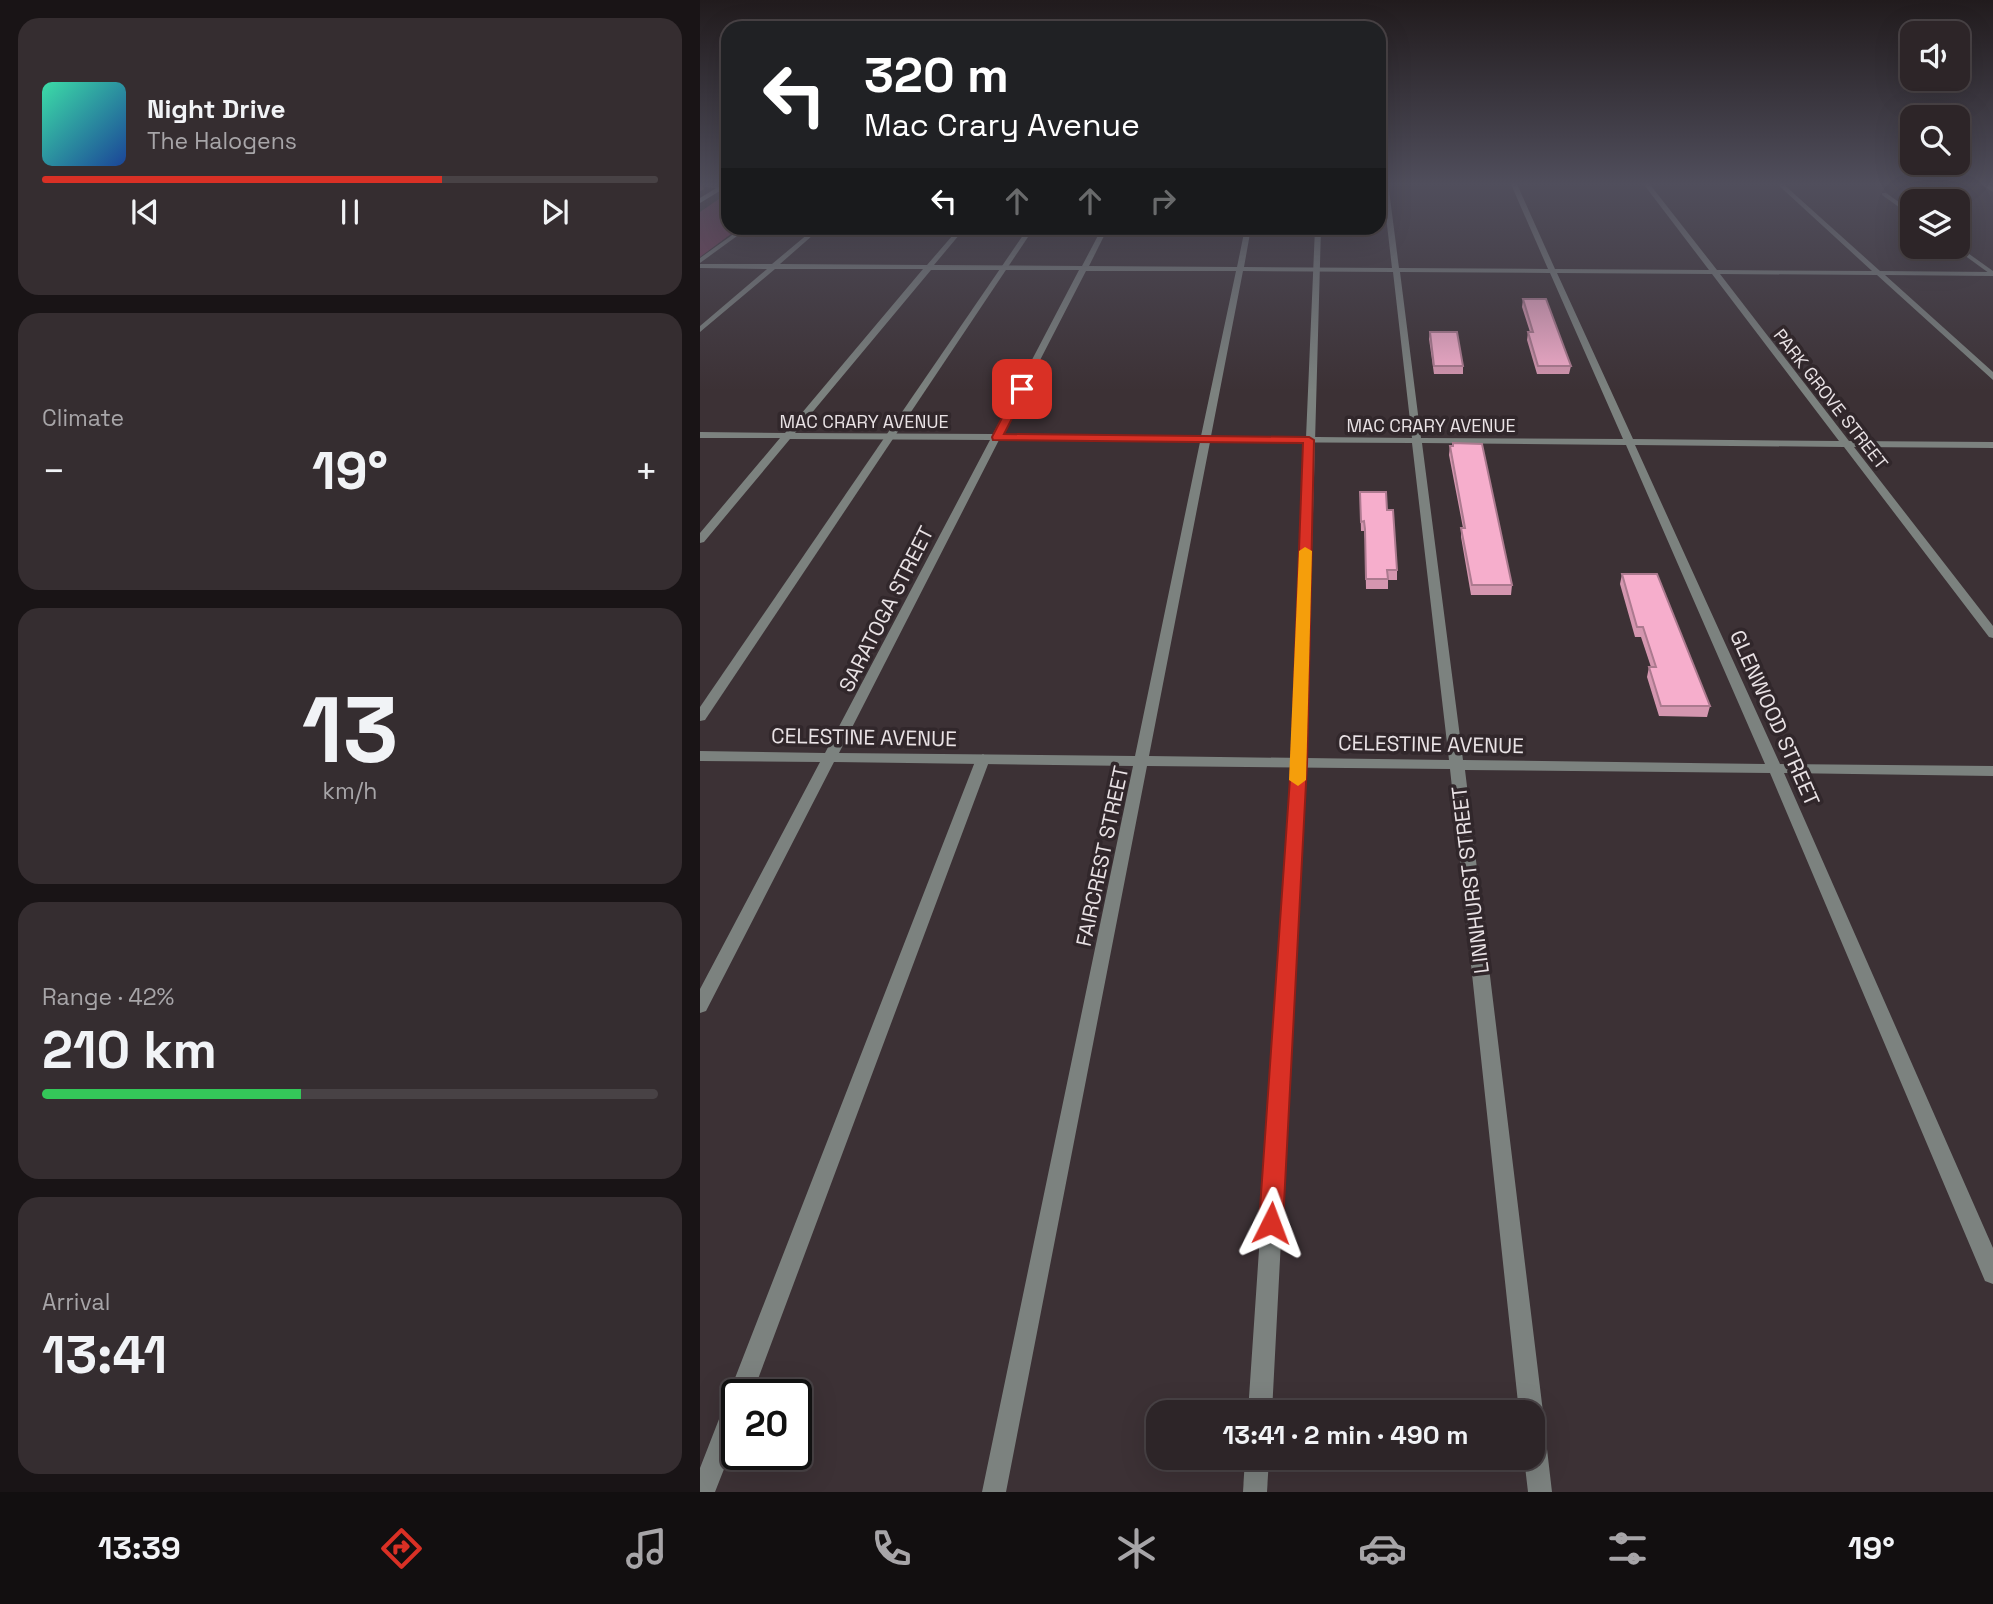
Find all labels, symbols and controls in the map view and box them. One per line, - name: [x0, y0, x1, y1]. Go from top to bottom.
- map controls: [1900, 21, 1970, 259]
- button: sound: [1900, 21, 1970, 91]
- text: 320 m: [864, 44, 1009, 106]
- icon: left: [749, 49, 840, 140]
- text: Night Drive: [147, 92, 285, 126]
- text: Mac Crary Avenue: [864, 105, 1140, 145]
- button: search: [1900, 105, 1970, 175]
- text: The Halogens: [147, 126, 297, 156]
- icon: left: [925, 182, 963, 220]
- icon: ahead: [998, 182, 1036, 220]
- icon: ahead: [1071, 182, 1109, 220]
- icon: right: [1144, 182, 1182, 220]
- button: layers: [1900, 189, 1970, 259]
- icon: previous: [126, 193, 164, 231]
- icon: pause: [331, 193, 369, 231]
- icon: next: [536, 193, 574, 231]
- street label: PARK GROVE STREET: [1769, 324, 1893, 474]
- pin: [992, 359, 1052, 419]
- icon: arrive: [1003, 370, 1041, 408]
- text: Climate: [42, 403, 124, 433]
- street label: MAC CRARY AVENUE: [779, 410, 949, 433]
- street label: MAC CRARY AVENUE: [1346, 414, 1516, 437]
- text: 19°: [312, 438, 388, 504]
- text: −: [42, 447, 66, 495]
- text: +: [634, 447, 658, 495]
- street label: SARATOGA STREET: [832, 521, 940, 697]
- street label: GLENWOOD STREET: [1724, 626, 1826, 810]
- text: 13: [302, 672, 398, 789]
- street label: CELESTINE AVENUE: [771, 722, 957, 752]
- street label: CELESTINE AVENUE: [1338, 729, 1524, 759]
- street label: FAIRCREST STREET: [1070, 763, 1134, 949]
- text: km/h: [323, 776, 377, 806]
- street label: LINNHURST STREET: [1445, 785, 1495, 975]
- text: Range · 42%: [42, 982, 174, 1012]
- text: 210 km: [42, 1017, 217, 1083]
- position arrow: [1234, 1186, 1308, 1260]
- text: Arrival: [42, 1287, 110, 1317]
- text: 13:41: [42, 1322, 167, 1388]
- speed limit sign: 20: [721, 1379, 812, 1470]
- text: 13:41 · 2 min · 490 m: [1223, 1418, 1468, 1452]
- icon: directions: [377, 1524, 426, 1573]
- icon: music: [622, 1524, 671, 1573]
- icon: phone: [867, 1524, 916, 1573]
- icon: climate: [1112, 1524, 1161, 1573]
- icon: car: [1358, 1524, 1407, 1573]
- icon: filters: [1603, 1524, 1652, 1573]
- text: 13:39: [98, 1528, 181, 1568]
- text: 19°: [1848, 1528, 1895, 1568]

